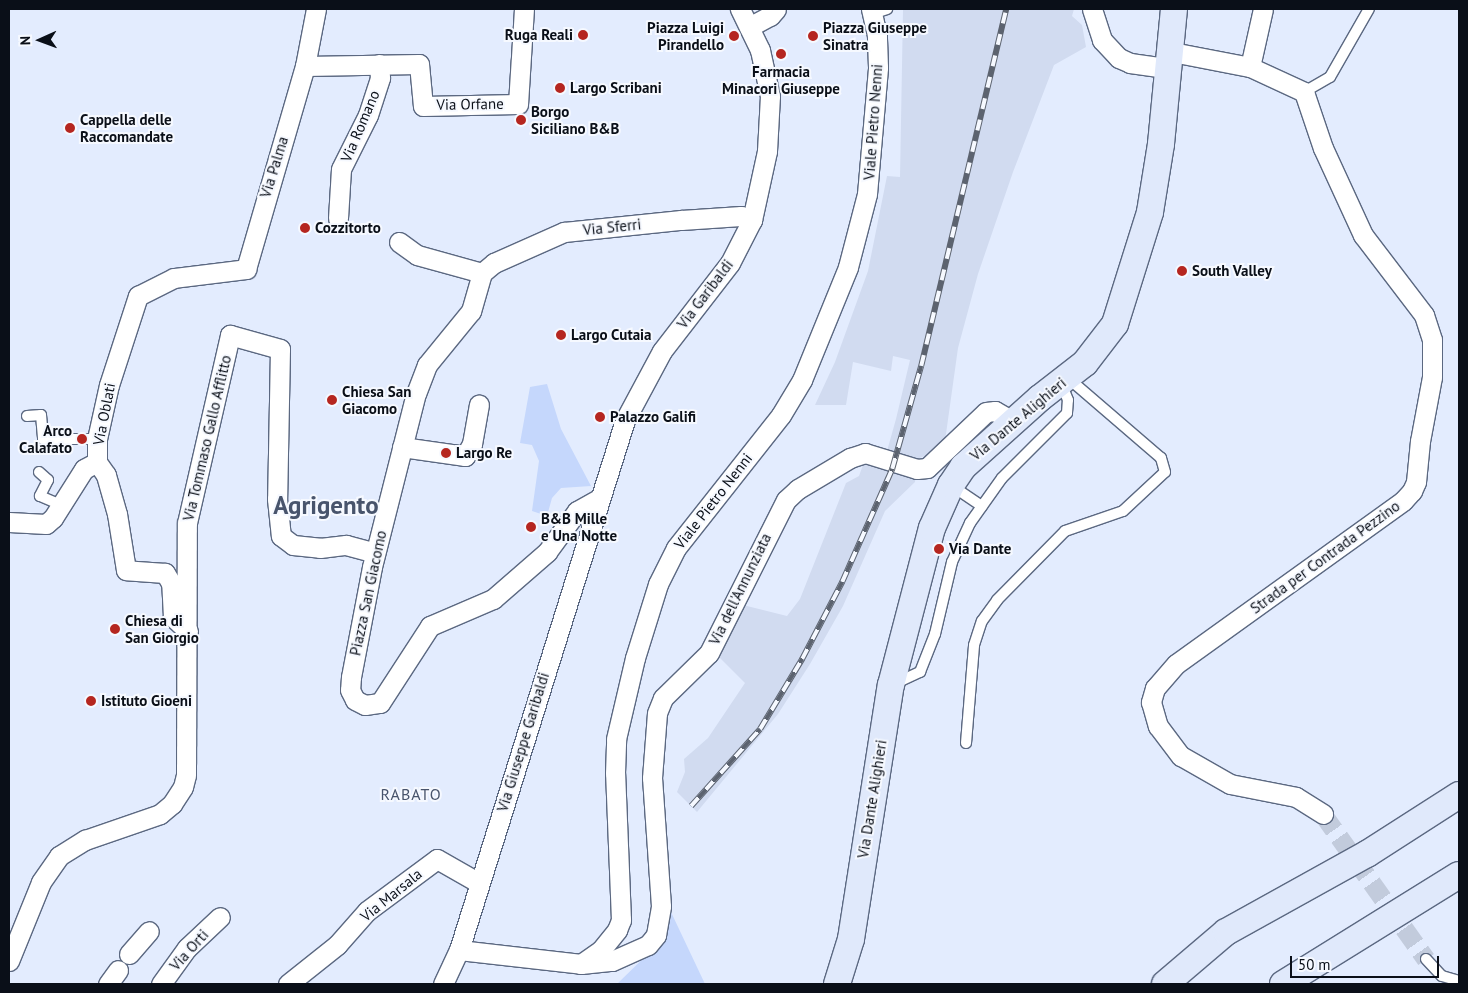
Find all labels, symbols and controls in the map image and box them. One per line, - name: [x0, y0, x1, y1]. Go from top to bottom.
- north arrow: [15, 15, 65, 65]
- place label: Piazza Luigi Pirandello: [647, 18, 724, 53]
- place label: Piazza Giuseppe Sinatra: [823, 18, 927, 53]
- place label: Ruga Reali: [505, 26, 573, 44]
- marker: Ruga Reali: [577, 29, 589, 41]
- marker: Piazza Luigi Pirandello: [728, 30, 740, 42]
- marker: Piazza Giuseppe Sinatra: [807, 30, 819, 42]
- text: N: [16, 36, 34, 45]
- marker: Farmacia Minacori Giuseppe: [775, 48, 787, 60]
- place label: Farmacia Minacori Giuseppe: [722, 62, 840, 97]
- street label: Viale Pietro Nenni: [860, 63, 886, 181]
- place label: Largo Scribani: [570, 79, 662, 97]
- marker: Largo Scribani: [554, 82, 566, 94]
- street label: Via Romano: [337, 87, 383, 165]
- street label: Via Orfane: [436, 94, 504, 114]
- place label: Borgo Siciliano B&B: [531, 102, 619, 137]
- place label: Cappella delle Raccomandate: [80, 110, 173, 145]
- marker: Borgo Siciliano B&B: [515, 114, 527, 126]
- marker: Cappella delle Raccomandate: [64, 122, 76, 134]
- street label: Via Palma: [256, 134, 292, 200]
- street label: Via Sferri: [582, 215, 642, 239]
- place label: Cozzitorto: [315, 219, 381, 237]
- marker: Cozzitorto: [299, 222, 311, 234]
- street label: Via Garibaldi: [673, 256, 737, 332]
- place label: South Valley: [1192, 262, 1272, 280]
- marker: South Valley: [1176, 265, 1188, 277]
- place label: Largo Cutaia: [571, 326, 652, 344]
- marker: Largo Cutaia: [555, 329, 567, 341]
- street label: Via Tommaso Gallo Afflitto: [179, 353, 235, 523]
- street label: Via Dante Alighieri: [966, 373, 1070, 465]
- street label: Via Oblati: [89, 381, 119, 447]
- place label: Chiesa San Giacomo: [342, 382, 411, 417]
- marker: Chiesa San Giacomo: [326, 394, 338, 406]
- place label: Palazzo Galifi: [610, 408, 696, 426]
- marker: Palazzo Galifi: [594, 411, 606, 423]
- place label: Arco Calafato: [19, 421, 72, 456]
- marker: Arco Calafato: [76, 433, 88, 445]
- place label: Largo Re: [456, 444, 512, 462]
- marker: Largo Re: [440, 447, 452, 459]
- street label: Viale Pietro Nenni: [670, 450, 756, 552]
- district label: Agrigento: [273, 490, 379, 520]
- street label: Strada per Contrada Pezzino: [1247, 497, 1403, 617]
- place label: B&B Mille e Una Notte: [541, 509, 617, 544]
- marker: B&B Mille e Una Notte: [525, 521, 537, 533]
- street label: Piazza San Giacomo: [346, 529, 390, 657]
- street label: Via dell'Annunziata: [705, 530, 775, 648]
- place label: Via Dante: [949, 540, 1011, 558]
- marker: Via Dante: [933, 543, 945, 555]
- place label: Chiesa di San Giorgio: [125, 611, 199, 646]
- marker: Chiesa di San Giorgio: [109, 623, 121, 635]
- street label: Via Giuseppe Garibaldi: [493, 670, 553, 814]
- place label: Istituto Gioeni: [101, 692, 192, 710]
- marker: Istituto Gioeni: [85, 695, 97, 707]
- street label: Via Dante Alighieri: [854, 738, 890, 860]
- district label: RABATO: [380, 784, 442, 804]
- street label: Via Marsala: [357, 865, 425, 925]
- street label: Via Orti: [166, 926, 212, 974]
- scale bar: [1293, 946, 1442, 978]
- text: 50 m: [1298, 955, 1331, 974]

